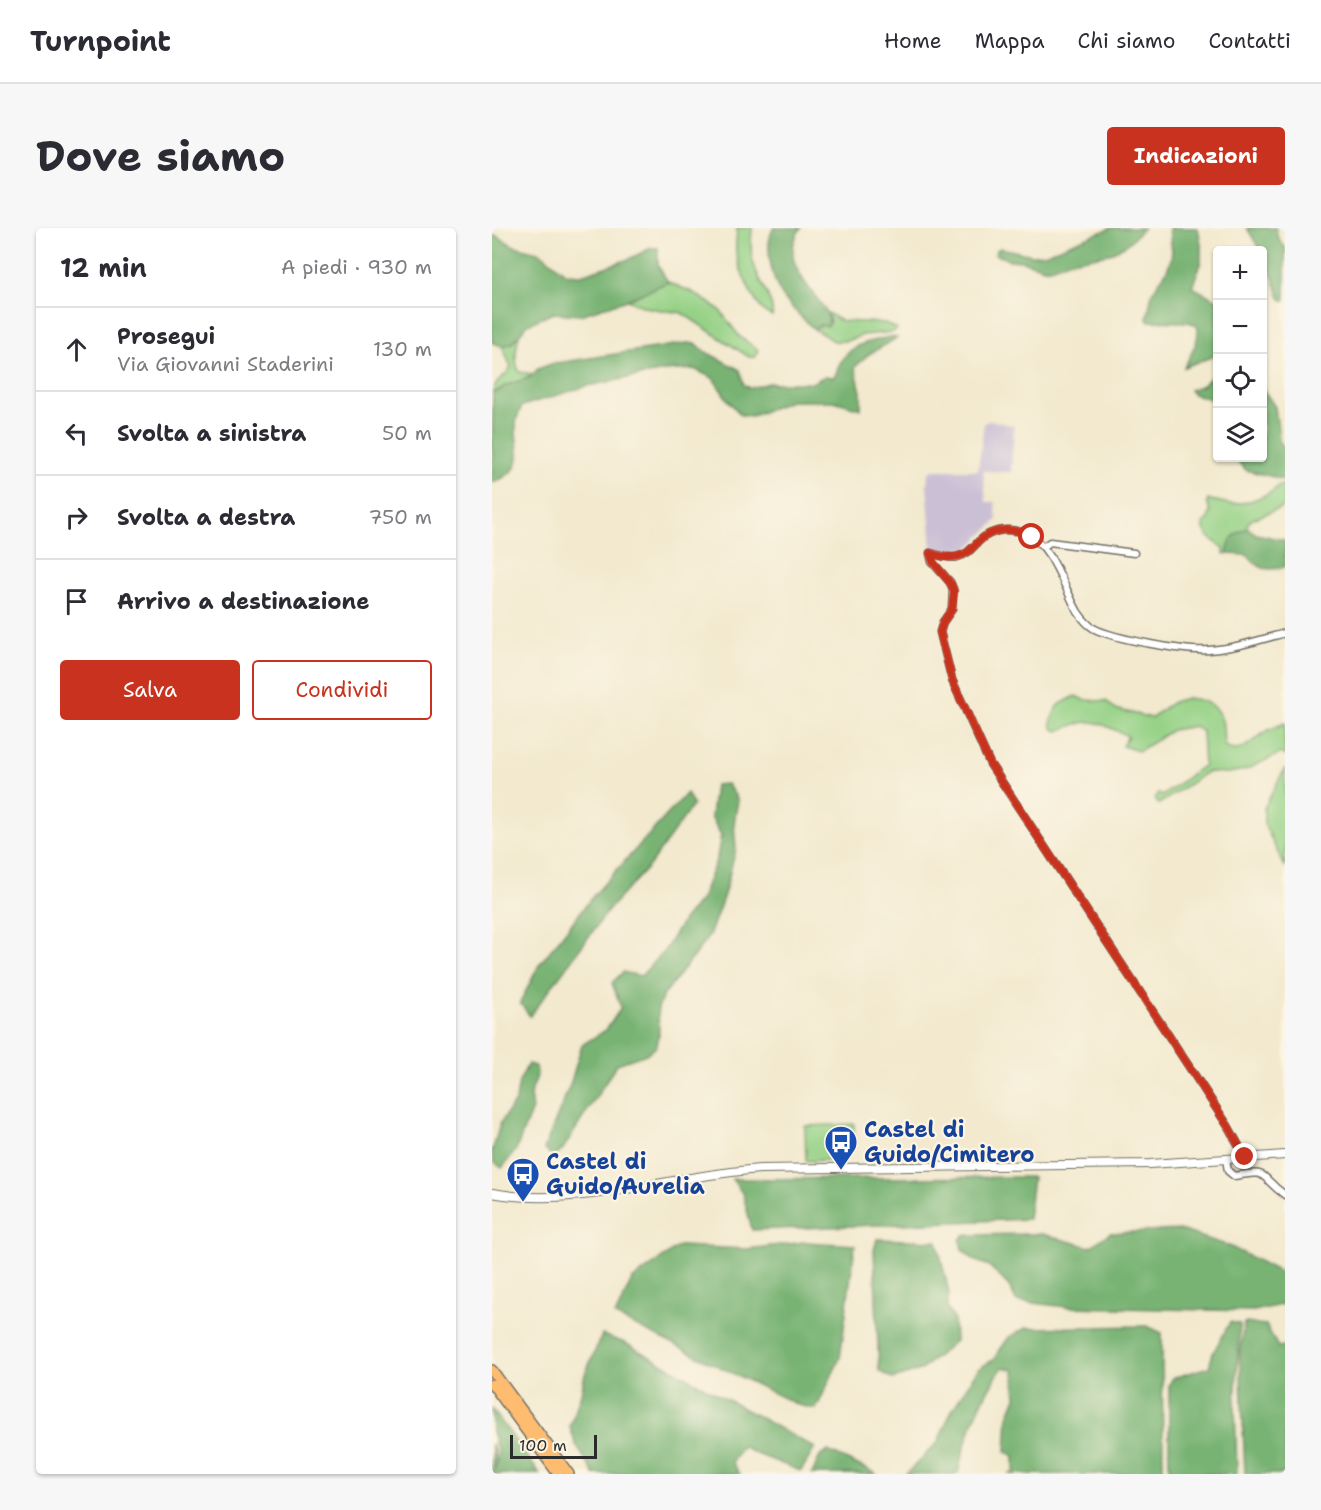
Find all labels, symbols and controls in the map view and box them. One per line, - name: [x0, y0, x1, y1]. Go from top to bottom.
- text: Turnpoint: [30, 22, 171, 60]
- text: Home: [884, 27, 942, 55]
- text: Mappa: [975, 27, 1045, 55]
- text: Chi siamo: [1078, 27, 1175, 55]
- text: Contatti: [1208, 27, 1291, 55]
- button: Indicazioni: [1107, 127, 1285, 185]
- text: Dove siamo: [36, 128, 285, 184]
- map controls: [1213, 246, 1267, 462]
- button: +: [1213, 246, 1267, 300]
- text: 12 min: [60, 250, 147, 285]
- text: A piedi · 930 m: [281, 254, 432, 280]
- button: −: [1213, 300, 1267, 354]
- text: Prosegui: [117, 322, 215, 351]
- icon: ahead: [60, 333, 93, 366]
- text: 130 m: [373, 336, 432, 362]
- text: Via Giovanni Staderini: [117, 351, 334, 377]
- button: locate: [1213, 354, 1267, 408]
- button: layers: [1213, 408, 1267, 462]
- icon: left: [60, 417, 93, 450]
- text: Svolta a sinistra: [117, 419, 306, 448]
- text: 50 m: [382, 420, 432, 446]
- icon: right: [60, 501, 93, 534]
- text: Svolta a destra: [117, 503, 295, 532]
- text: 750 m: [369, 504, 432, 530]
- route start: [1018, 523, 1044, 549]
- icon: arrive: [60, 585, 93, 618]
- text: Arrivo a destinazione: [117, 587, 369, 616]
- button: Salva: [60, 660, 240, 720]
- button: Condividi: [252, 660, 432, 720]
- place label: Castel di Guido/Cimitero: [864, 1115, 1035, 1169]
- bus stop icon: Castel di Guido/Cimitero: [823, 1124, 859, 1171]
- route end: [1231, 1143, 1257, 1169]
- place label: Castel di Guido/Aurelia: [546, 1147, 705, 1201]
- bus stop icon: Castel di Guido/Aurelia: [505, 1156, 541, 1203]
- scale bar: [510, 1432, 597, 1460]
- text: 100 m: [519, 1435, 567, 1456]

